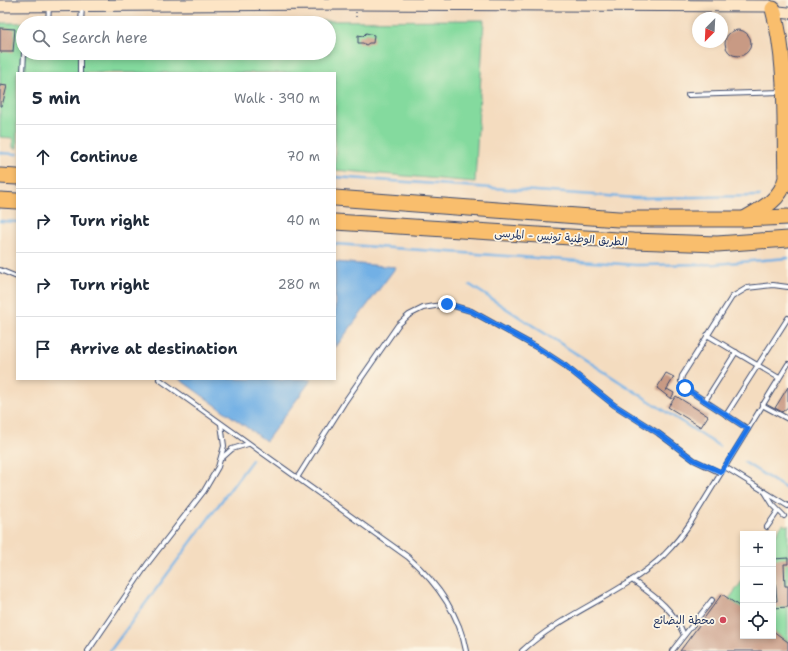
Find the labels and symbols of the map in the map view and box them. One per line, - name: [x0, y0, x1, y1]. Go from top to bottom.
- north arrow: [692, 12, 728, 48]
- street label: الطريق الوطنية تونس - المرسى: [494, 225, 628, 250]
- route end: [438, 295, 456, 313]
- route start: [676, 379, 694, 397]
- place label: محطة البضائع: [653, 613, 715, 629]
- marker: محطة البضائع: [718, 615, 728, 625]

